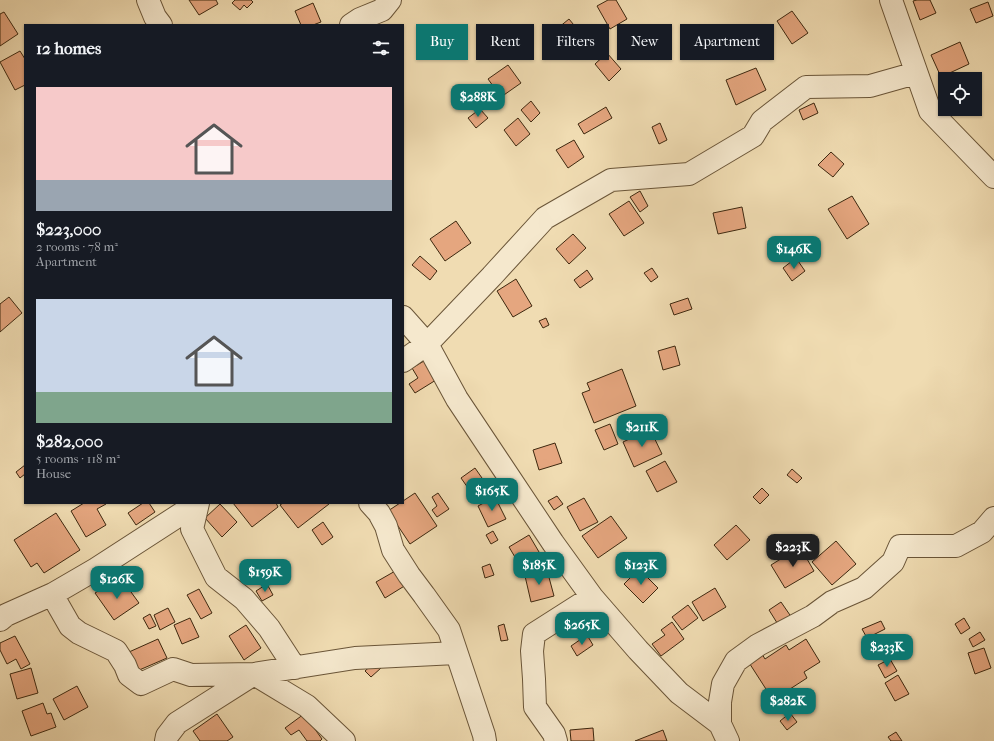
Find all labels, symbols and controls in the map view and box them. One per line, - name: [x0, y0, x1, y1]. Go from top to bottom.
- chip: Buy: [416, 24, 468, 60]
- chip: Rent: [476, 24, 534, 60]
- chip: Filters: [542, 24, 609, 60]
- chip: New: [617, 24, 672, 60]
- chip: Apartment: [680, 24, 774, 60]
- icon: filters: [370, 37, 392, 59]
- text: 12 homes: [36, 38, 101, 58]
- map controls: [938, 72, 982, 116]
- button: locate: [938, 72, 982, 116]
- pin: $288K: [450, 84, 506, 118]
- text: $288K: [460, 89, 496, 104]
- icon: home: [178, 113, 250, 185]
- text: $223,000: [36, 219, 101, 239]
- pin: $146K: [766, 236, 822, 270]
- text: 2 rooms · 78 m²: [36, 239, 118, 254]
- text: $146K: [776, 241, 812, 256]
- text: Apartment: [36, 254, 97, 269]
- icon: home: [178, 325, 250, 397]
- pin: $211K: [614, 414, 670, 448]
- text: $211K: [626, 419, 658, 434]
- text: $282,000: [36, 431, 103, 451]
- text: 5 rooms · 118 m²: [36, 451, 120, 466]
- text: House: [36, 466, 71, 481]
- pin: $165K: [464, 478, 520, 512]
- text: $165K: [475, 483, 509, 498]
- pin: $223K: [765, 534, 821, 568]
- text: $223K: [775, 539, 811, 554]
- pin: $185K: [511, 552, 567, 586]
- pin: $123K: [613, 552, 669, 586]
- text: $185K: [522, 557, 556, 572]
- text: $123K: [624, 557, 658, 572]
- pin: $159K: [237, 559, 293, 593]
- text: $159K: [248, 564, 282, 579]
- pin: $126K: [89, 566, 145, 600]
- text: $126K: [100, 571, 134, 586]
- pin: $265K: [554, 612, 610, 646]
- text: $265K: [564, 617, 600, 632]
- pin: $233K: [859, 634, 915, 668]
- text: $233K: [870, 639, 904, 654]
- pin: $282K: [760, 688, 816, 722]
- text: $282K: [770, 693, 806, 708]

